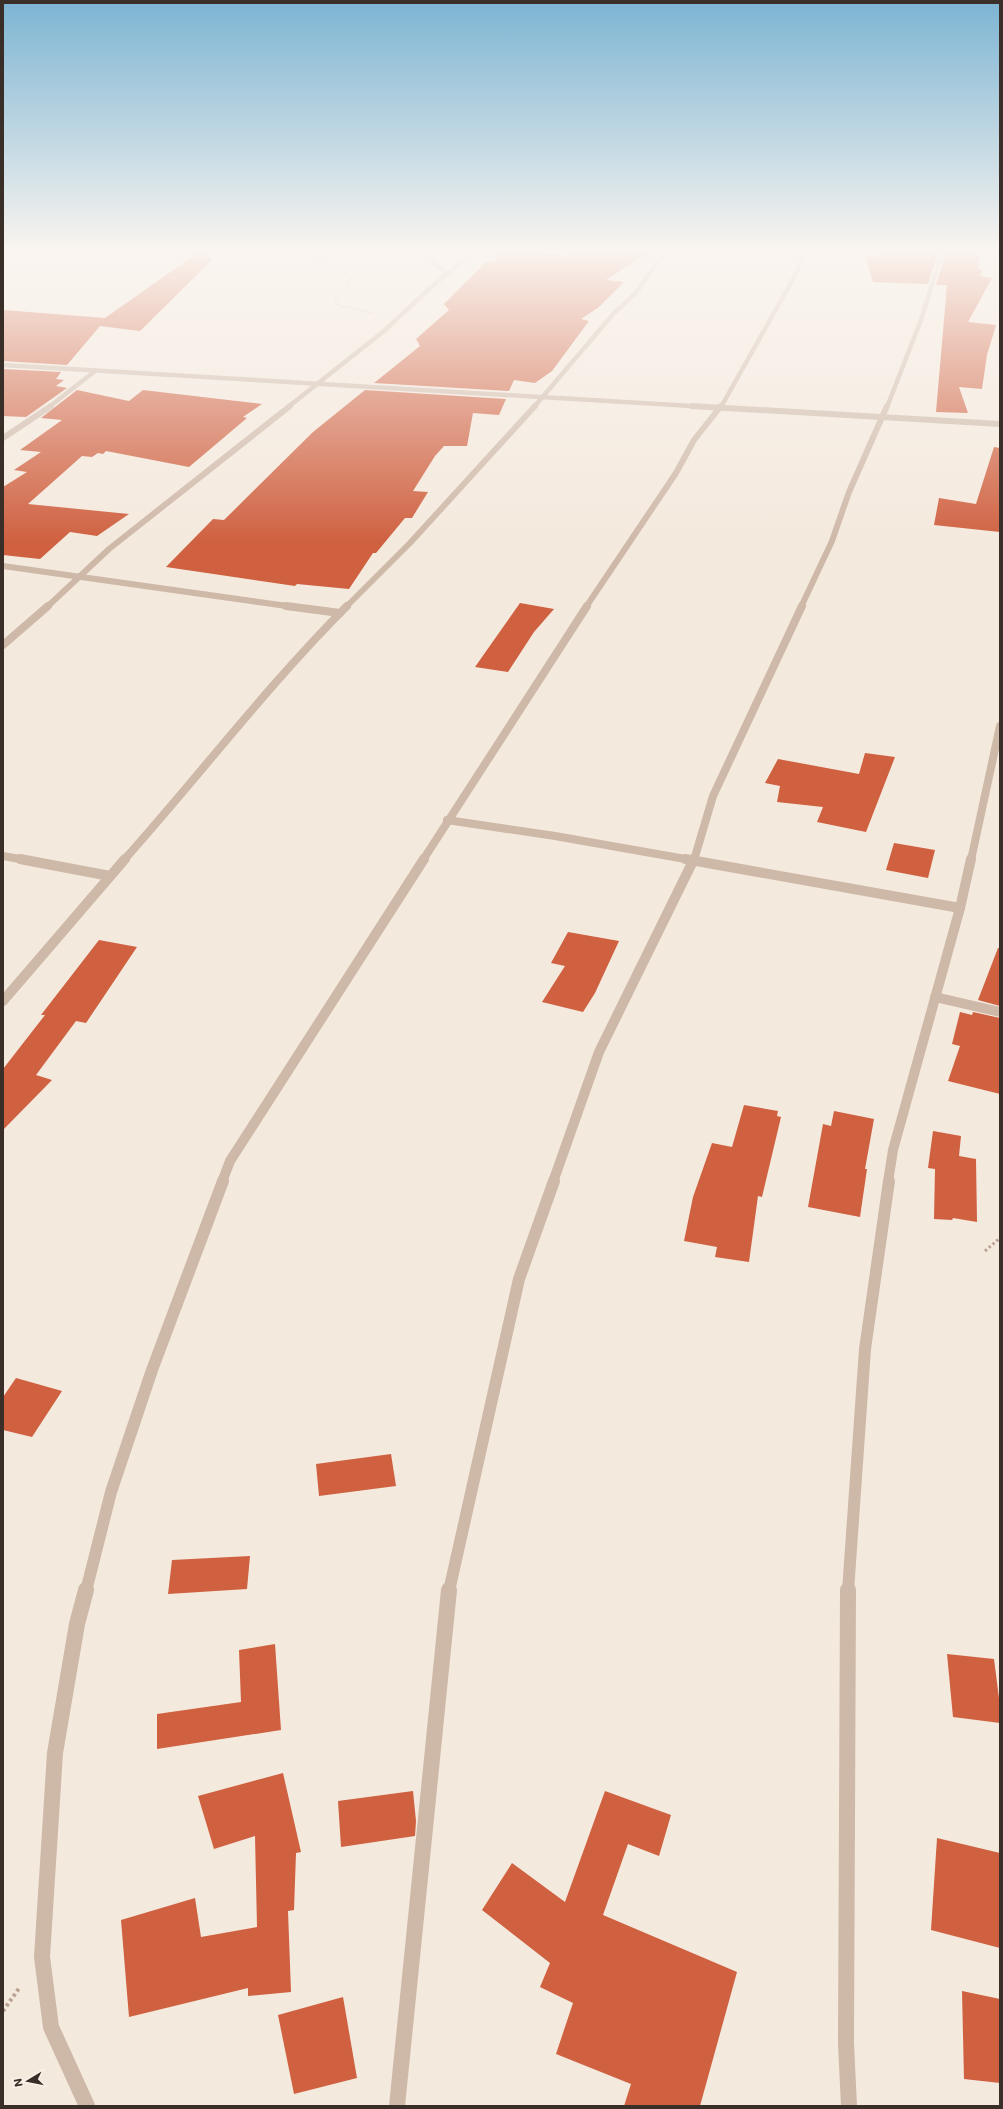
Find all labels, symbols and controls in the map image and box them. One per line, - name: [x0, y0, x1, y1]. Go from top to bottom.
- north arrow: [8, 2061, 48, 2101]
- text: N: [11, 2078, 25, 2088]

